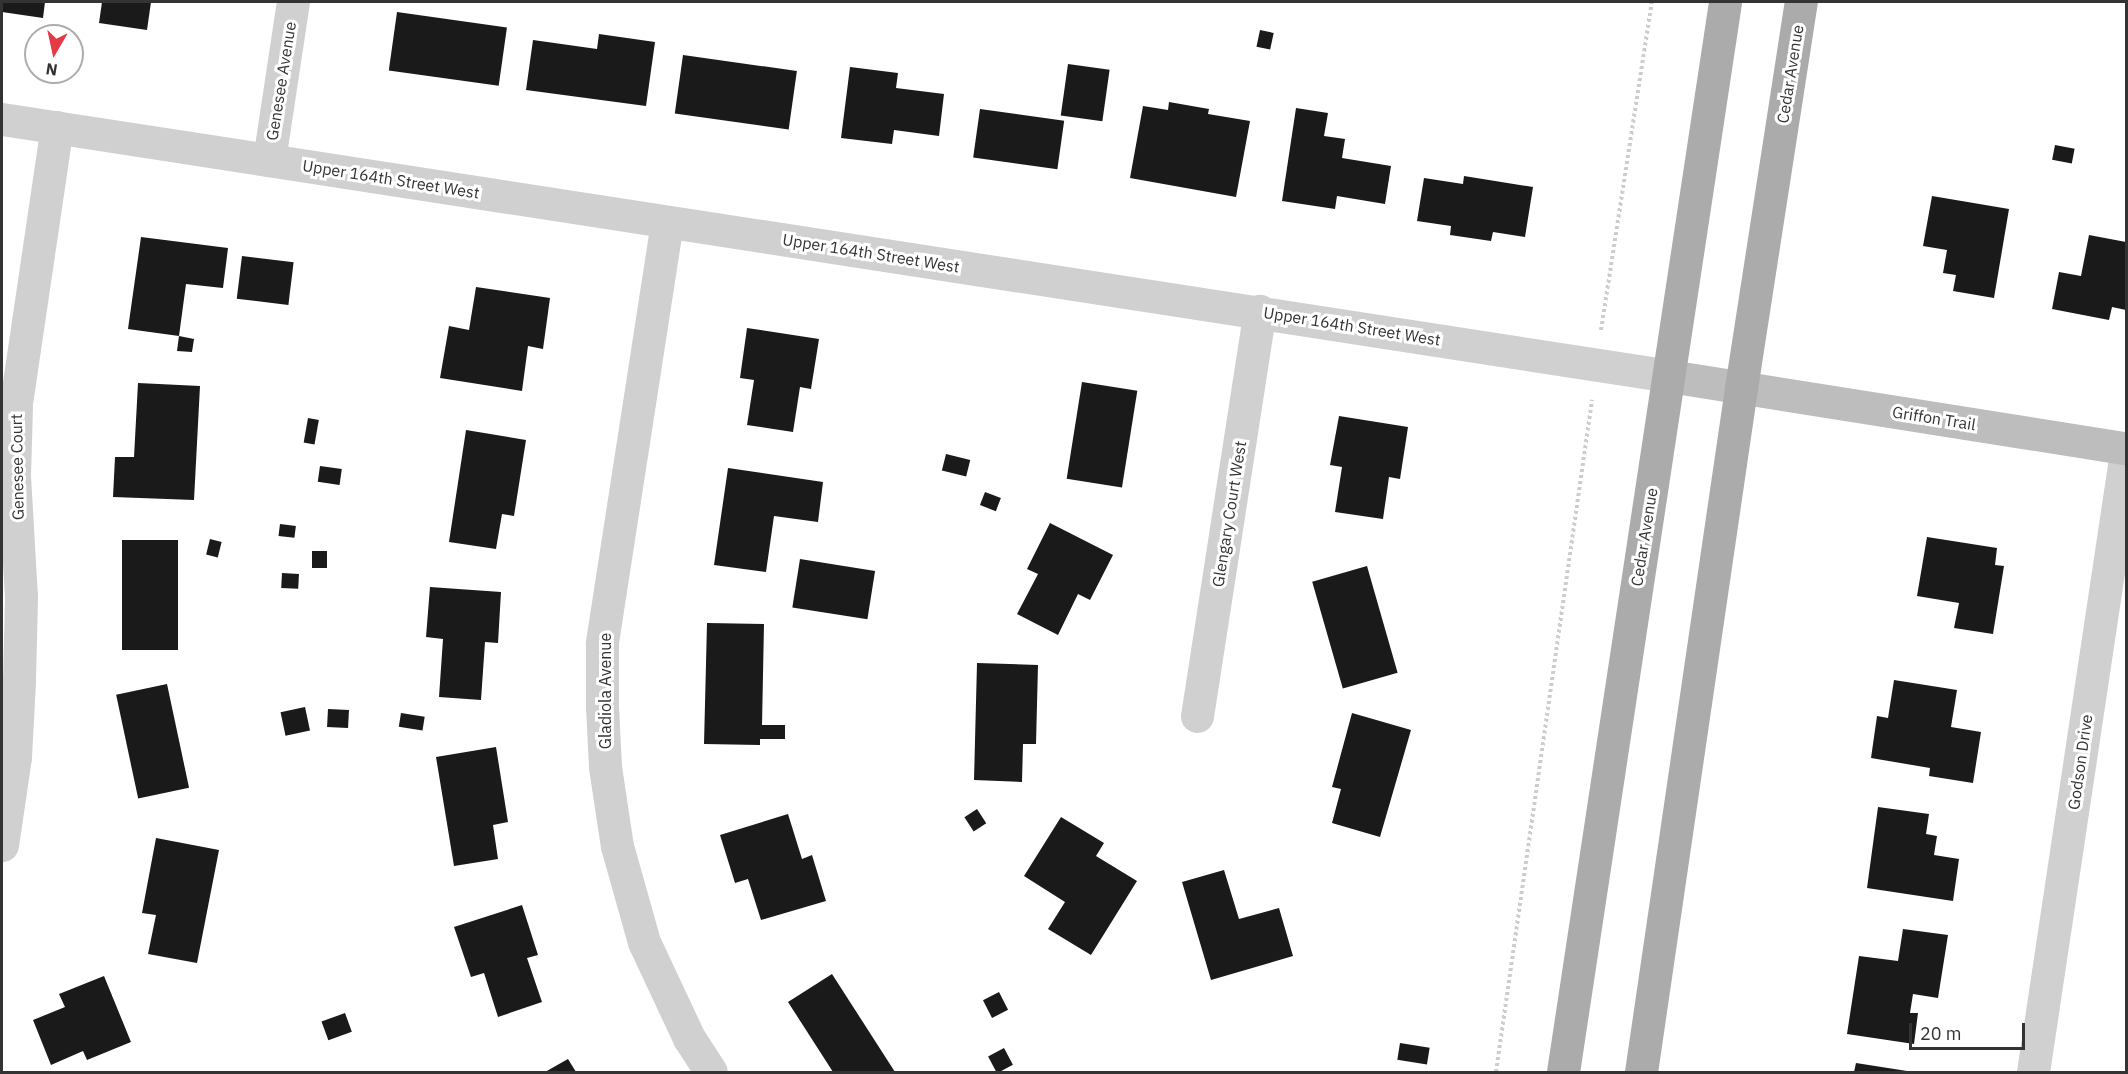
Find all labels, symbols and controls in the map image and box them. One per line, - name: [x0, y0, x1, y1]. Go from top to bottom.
- street label: Genesee Avenue: [262, 20, 300, 142]
- street label: Cedar Avenue: [1773, 23, 1807, 125]
- north arrow: [24, 24, 84, 84]
- text: N: [44, 59, 59, 81]
- street label: Upper 164th Street West: [301, 156, 481, 202]
- street label: Upper 164th Street West: [781, 230, 961, 276]
- street label: Upper 164th Street West: [1262, 303, 1442, 349]
- street label: Griffon Trail: [1891, 402, 1977, 434]
- street label: Genesee Court: [6, 414, 28, 520]
- street label: Glengary Court West: [1208, 440, 1250, 588]
- street label: Cedar Avenue: [1627, 486, 1661, 588]
- street label: Gladiola Avenue: [595, 633, 615, 749]
- street label: Godson Drive: [2064, 713, 2096, 811]
- scale bar: [1912, 1011, 2028, 1049]
- text: 20 m: [1920, 1022, 1962, 1045]

